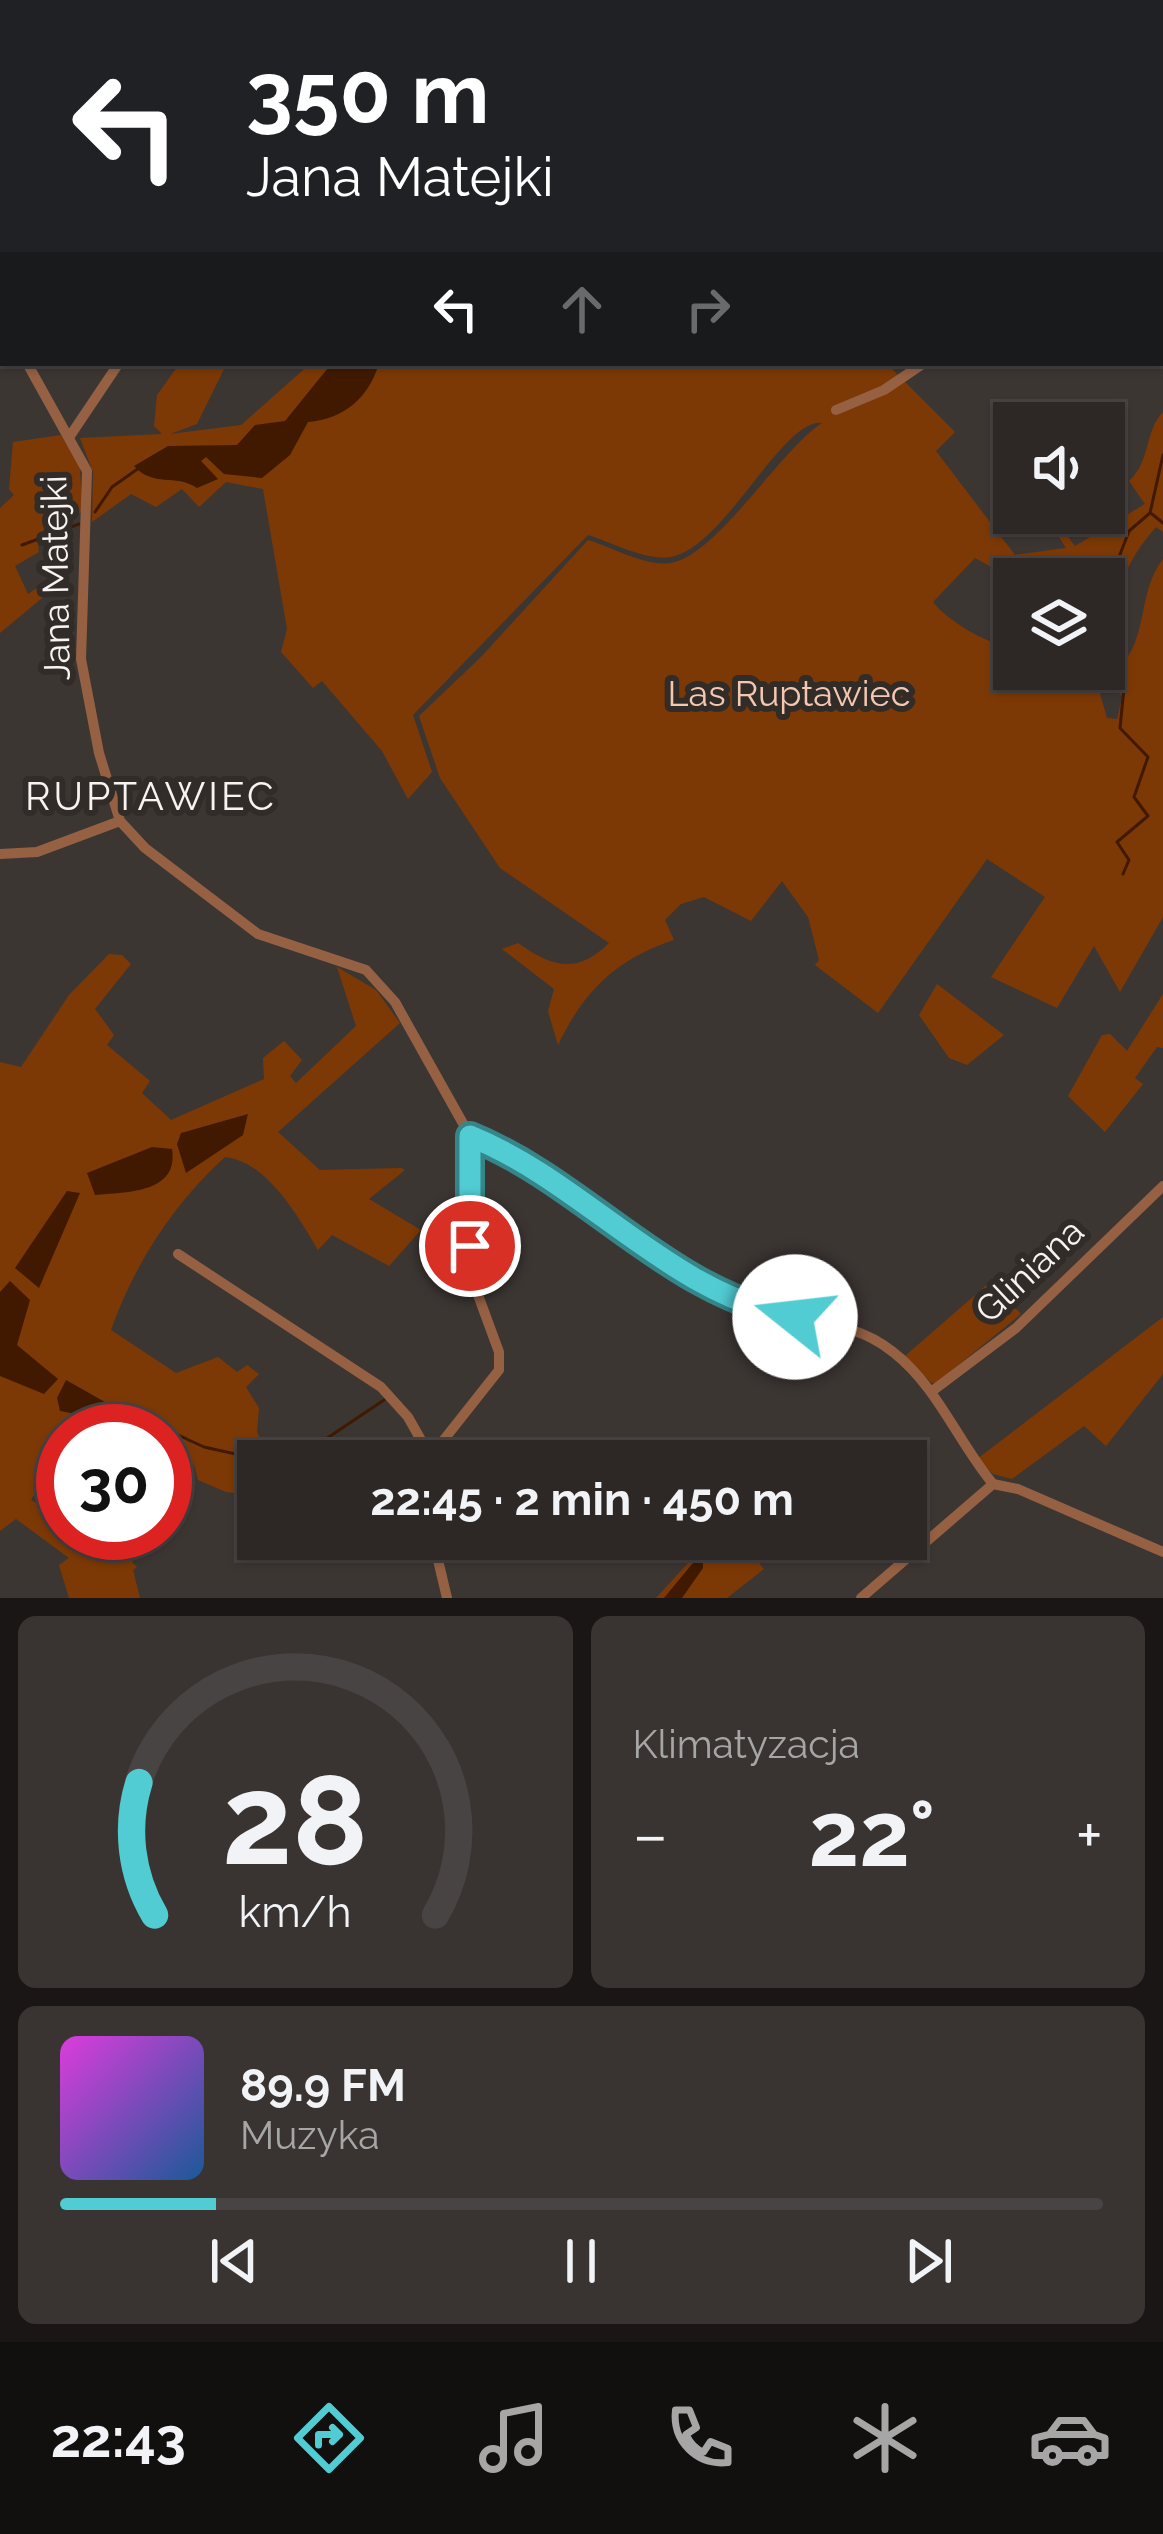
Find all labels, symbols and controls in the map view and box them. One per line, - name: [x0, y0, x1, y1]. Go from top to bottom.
- text: 350 m: [246, 44, 489, 143]
- icon: left: [48, 48, 204, 204]
- text: Jana Matejki: [246, 145, 554, 209]
- icon: left: [423, 276, 489, 342]
- icon: ahead: [549, 276, 615, 342]
- icon: right: [675, 276, 741, 342]
- map controls: [993, 402, 1125, 690]
- button: sound: [993, 402, 1125, 534]
- street label: Jana Matejki: [32, 475, 78, 681]
- button: layers: [993, 558, 1125, 690]
- park label: Las Ruptawiec: [668, 672, 910, 714]
- district label: RUPTAWIEC: [25, 773, 277, 819]
- pin: [419, 1195, 521, 1297]
- street label: Gliniana: [966, 1209, 1092, 1331]
- icon: arrive: [437, 1213, 503, 1279]
- position arrow: [732, 1254, 858, 1380]
- speed limit sign: 30: [36, 1404, 192, 1560]
- text: 22:45 · 2 min · 450 m: [370, 1473, 794, 1526]
- text: Klimatyzacja: [633, 1721, 860, 1767]
- text: 28: [222, 1747, 368, 1893]
- text: 22°: [809, 1781, 935, 1887]
- text: −: [633, 1796, 668, 1873]
- text: +: [1076, 1796, 1103, 1873]
- text: km/h: [239, 1887, 352, 1937]
- text: 89.9 FM: [240, 2059, 406, 2112]
- text: Muzyka: [240, 2112, 380, 2158]
- icon: previous: [201, 2228, 267, 2294]
- icon: pause: [548, 2228, 614, 2294]
- icon: next: [896, 2228, 962, 2294]
- icon: directions: [287, 2396, 371, 2480]
- icon: music: [472, 2396, 556, 2480]
- icon: phone: [658, 2396, 742, 2480]
- icon: climate: [843, 2396, 927, 2480]
- icon: car: [1028, 2396, 1112, 2480]
- text: 22:43: [51, 2406, 186, 2470]

